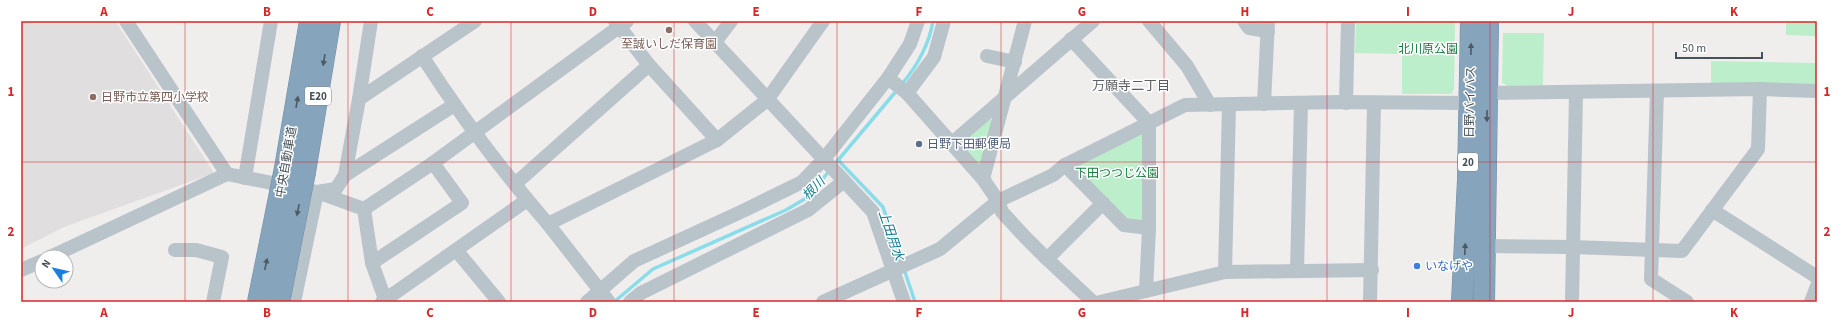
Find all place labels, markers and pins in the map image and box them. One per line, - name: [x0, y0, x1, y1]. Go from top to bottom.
- marker: 至誠いしだ保育園: [664, 25, 674, 35]
- place label: 至誠いしだ保育園: [621, 36, 717, 53]
- place label: 日野市立第四小学校: [101, 89, 209, 106]
- marker: 日野市立第四小学校: [88, 92, 98, 102]
- place label: 日野下田郵便局: [927, 136, 1011, 153]
- marker: 日野下田郵便局: [914, 139, 924, 149]
- place label: いなげや: [1425, 258, 1473, 275]
- marker: いなげや: [1412, 261, 1422, 271]

